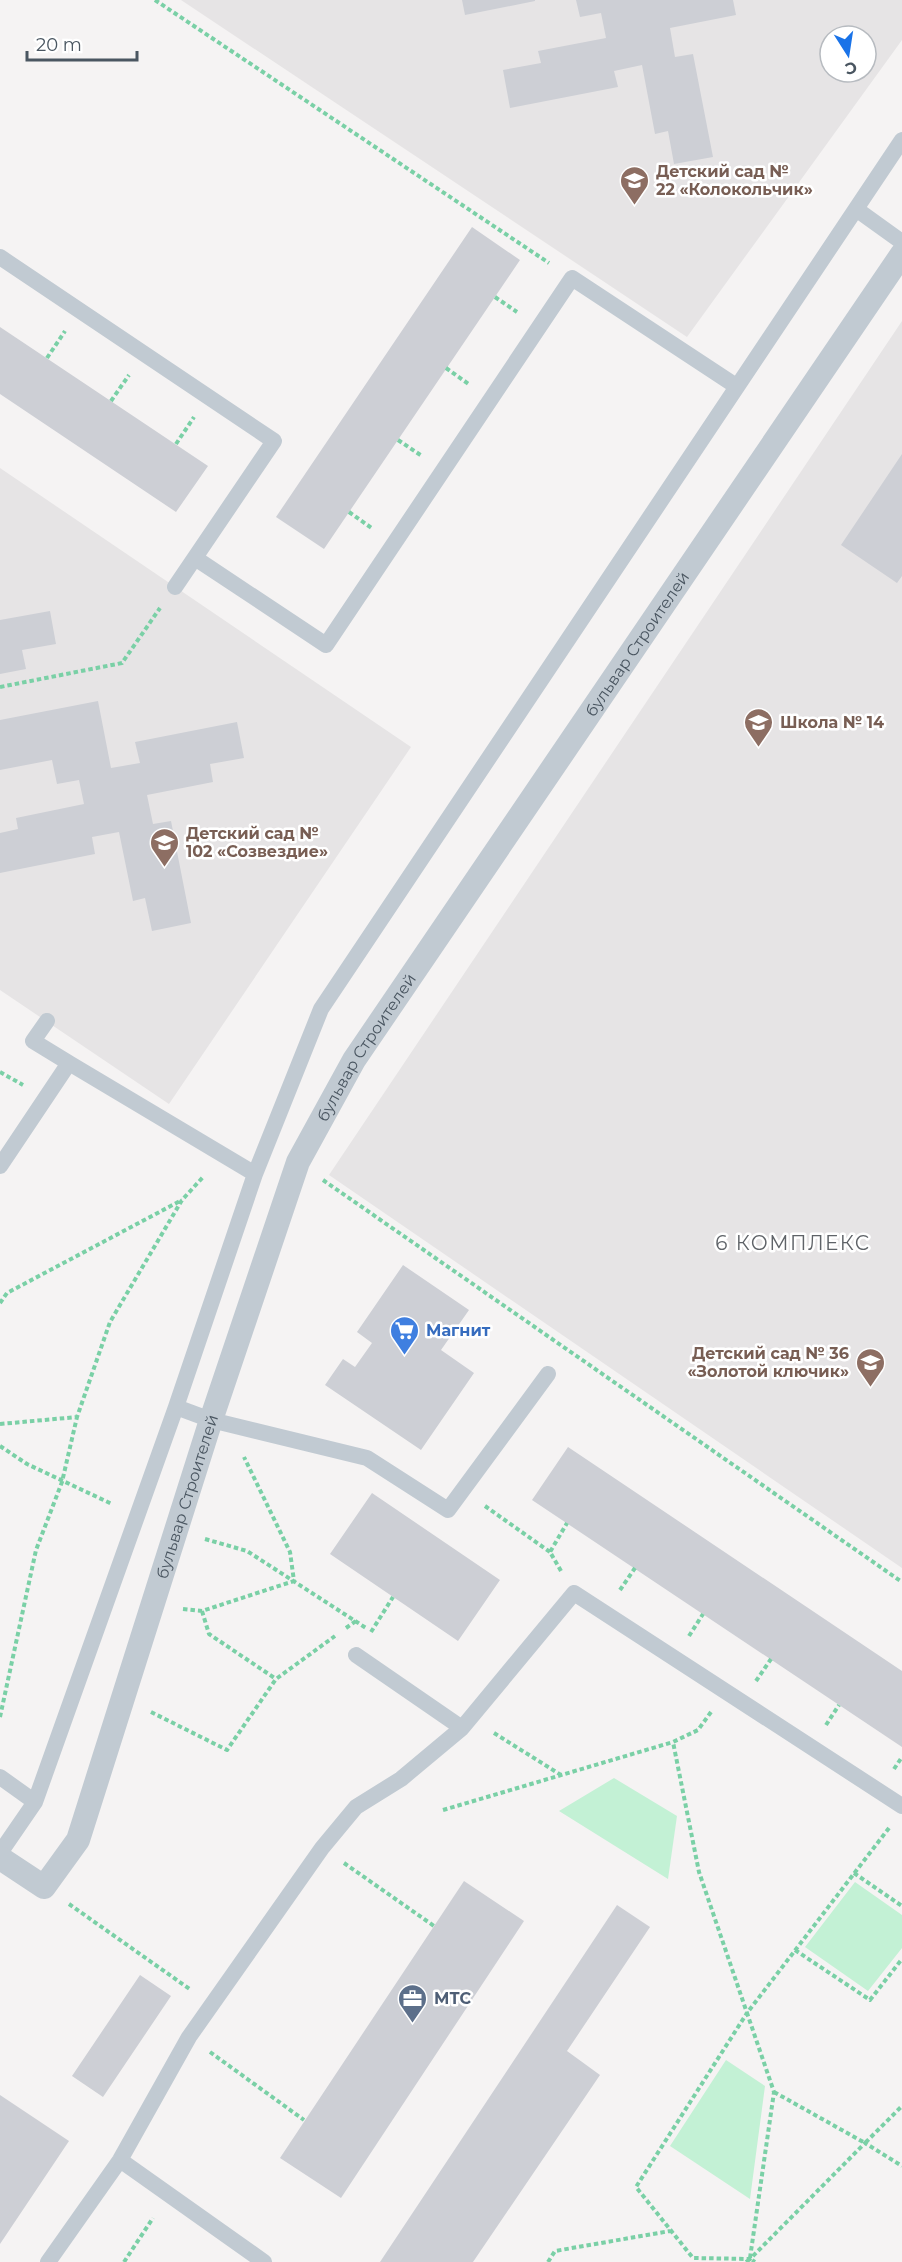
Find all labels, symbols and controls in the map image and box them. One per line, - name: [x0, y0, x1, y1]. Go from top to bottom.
- scale bar: [27, 24, 136, 62]
- north arrow: [818, 24, 878, 84]
- text: 20 m: [36, 34, 82, 56]
- text: С: [843, 58, 859, 79]
- place label: Детский сад № 22 «Колокольчик»: [656, 162, 813, 199]
- school or university icon: Детский сад № 22 «Колокольчик»: [619, 164, 651, 206]
- street label: бульвар Строителей: [581, 568, 693, 720]
- school or university icon: Школа № 14: [743, 706, 775, 748]
- place label: Школа № 14: [780, 713, 884, 732]
- place label: Детский сад № 102 «Созвездие»: [186, 824, 328, 861]
- school or university icon: Детский сад № 102 «Созвездие»: [149, 826, 181, 868]
- street label: бульвар Строителей: [313, 970, 420, 1125]
- district label: 6 КОМПЛЕКС: [715, 1231, 871, 1255]
- supermarket icon: Магнит: [389, 1314, 421, 1356]
- place label: Магнит: [426, 1321, 491, 1340]
- place label: Детский сад № 36 «Золотой ключик»: [688, 1344, 849, 1381]
- school or university icon: Детский сад № 36 «Золотой ключик»: [854, 1346, 886, 1388]
- street label: бульвар Строителей: [152, 1412, 222, 1581]
- office icon: МТС: [397, 1982, 429, 2024]
- place label: МТС: [434, 1989, 471, 2008]

